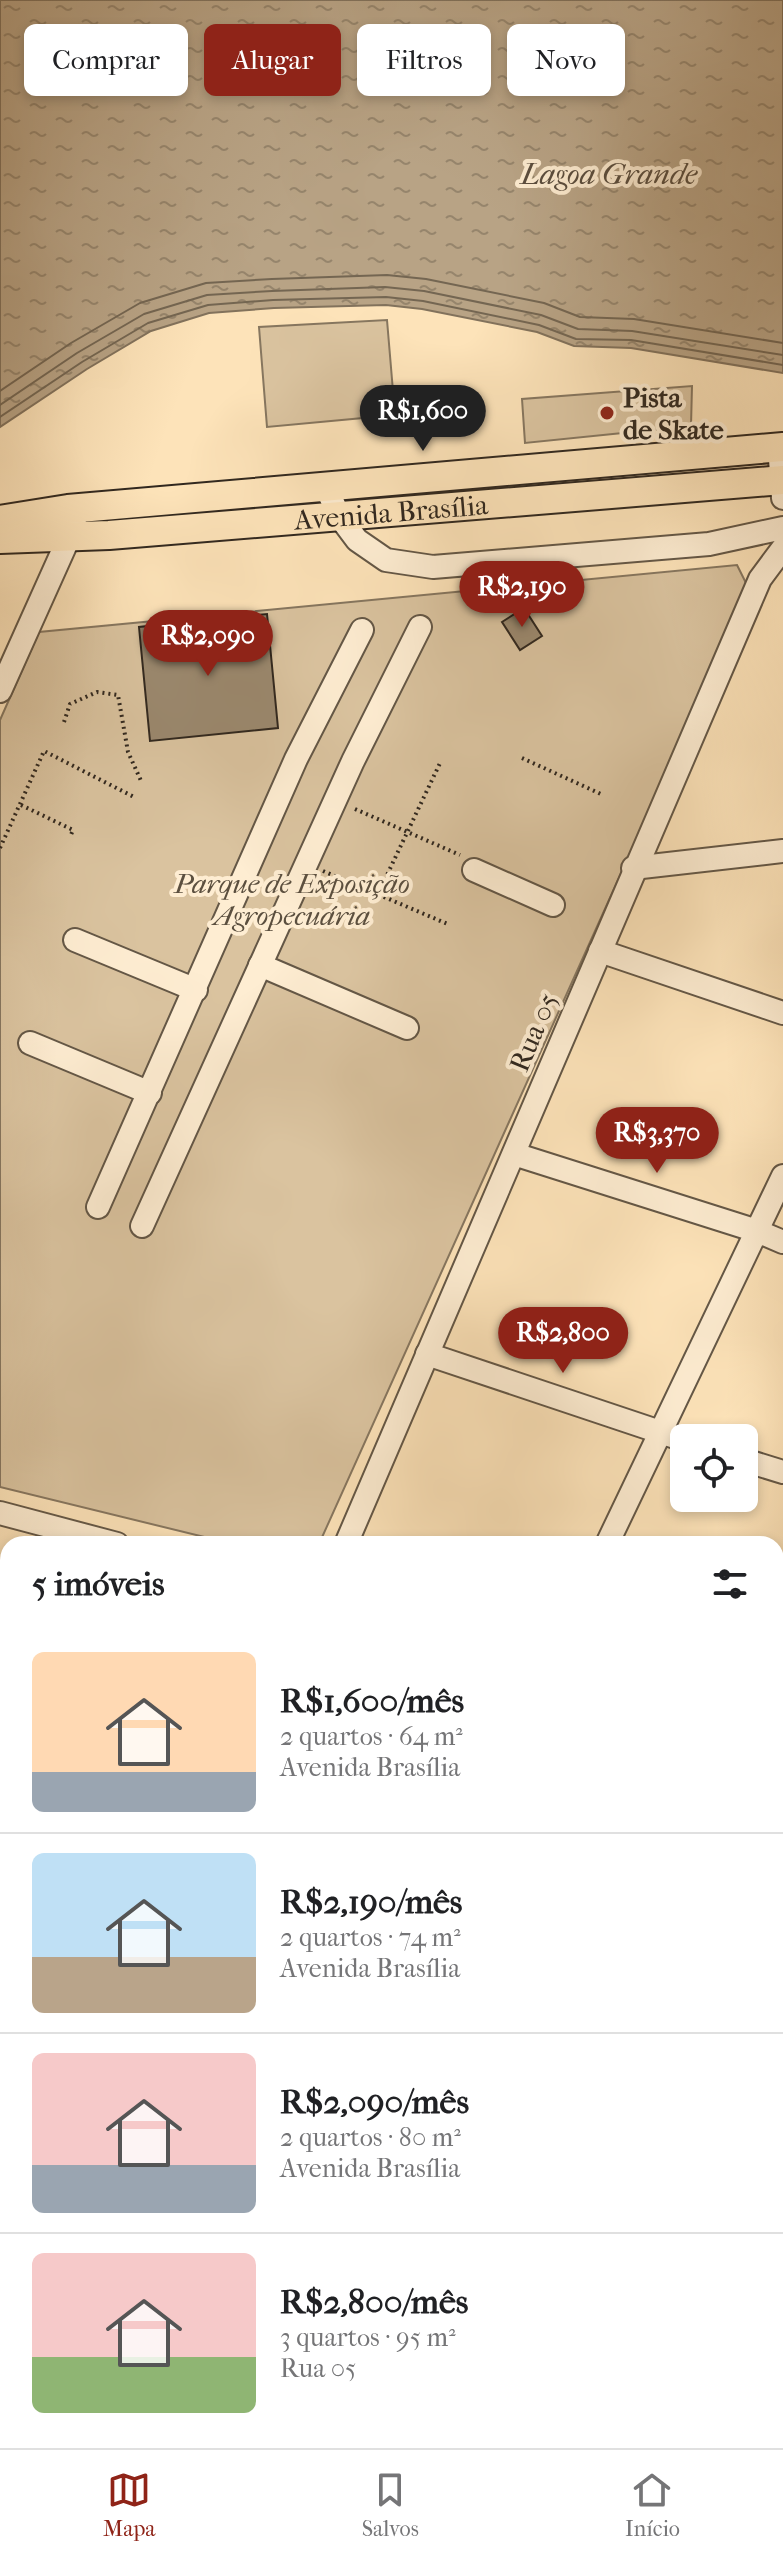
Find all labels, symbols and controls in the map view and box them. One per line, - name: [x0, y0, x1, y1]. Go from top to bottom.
- chip: Comprar: [24, 24, 188, 96]
- chip: Alugar: [204, 24, 341, 96]
- chip: Filtros: [357, 24, 491, 96]
- chip: Novo: [507, 24, 625, 96]
- water label: Lagoa Grande: [519, 157, 698, 192]
- place label: Pista de Skate: [623, 381, 724, 446]
- pin: R$1,600: [349, 385, 497, 453]
- text: R$1,600: [378, 395, 468, 426]
- marker: Pista de Skate: [598, 404, 616, 422]
- street label: Avenida Brasília: [292, 488, 490, 537]
- pin: R$2,190: [448, 561, 596, 629]
- text: R$2,190: [477, 571, 567, 602]
- pin: R$2,090: [134, 610, 282, 678]
- text: R$2,090: [161, 620, 255, 651]
- park label: Parque de Exposição Agropecuária: [172, 867, 410, 932]
- street label: Rua 05: [502, 988, 565, 1076]
- pin: R$3,370: [583, 1107, 731, 1175]
- text: R$3,370: [614, 1117, 700, 1148]
- pin: R$2,800: [489, 1307, 637, 1375]
- text: R$2,800: [516, 1317, 610, 1348]
- map controls: [670, 1424, 758, 1512]
- button: locate: [670, 1424, 758, 1512]
- icon: filters: [708, 1562, 752, 1606]
- text: 5 imóveis: [32, 1564, 165, 1604]
- text: R$1,600/mês: [280, 1681, 464, 1721]
- icon: home: [96, 1684, 192, 1780]
- text: 2 quartos · 64 m²: [280, 1721, 463, 1752]
- text: Avenida Brasília: [280, 1752, 460, 1783]
- text: R$2,190/mês: [280, 1882, 462, 1922]
- icon: home: [96, 1885, 192, 1981]
- text: 2 quartos · 74 m²: [280, 1922, 461, 1953]
- text: Avenida Brasília: [280, 1953, 460, 1984]
- text: R$2,090/mês: [280, 2082, 469, 2122]
- icon: home: [96, 2085, 192, 2181]
- text: 2 quartos · 80 m²: [280, 2122, 461, 2153]
- text: Avenida Brasília: [280, 2153, 460, 2184]
- text: R$2,800/mês: [280, 2282, 468, 2322]
- icon: home: [96, 2285, 192, 2381]
- text: 3 quartos · 95 m²: [280, 2322, 456, 2353]
- text: Rua 05: [280, 2353, 356, 2384]
- tab: Mapa: [103, 2468, 156, 2542]
- tab: Salvos: [362, 2468, 419, 2542]
- tab: Início: [625, 2468, 680, 2542]

